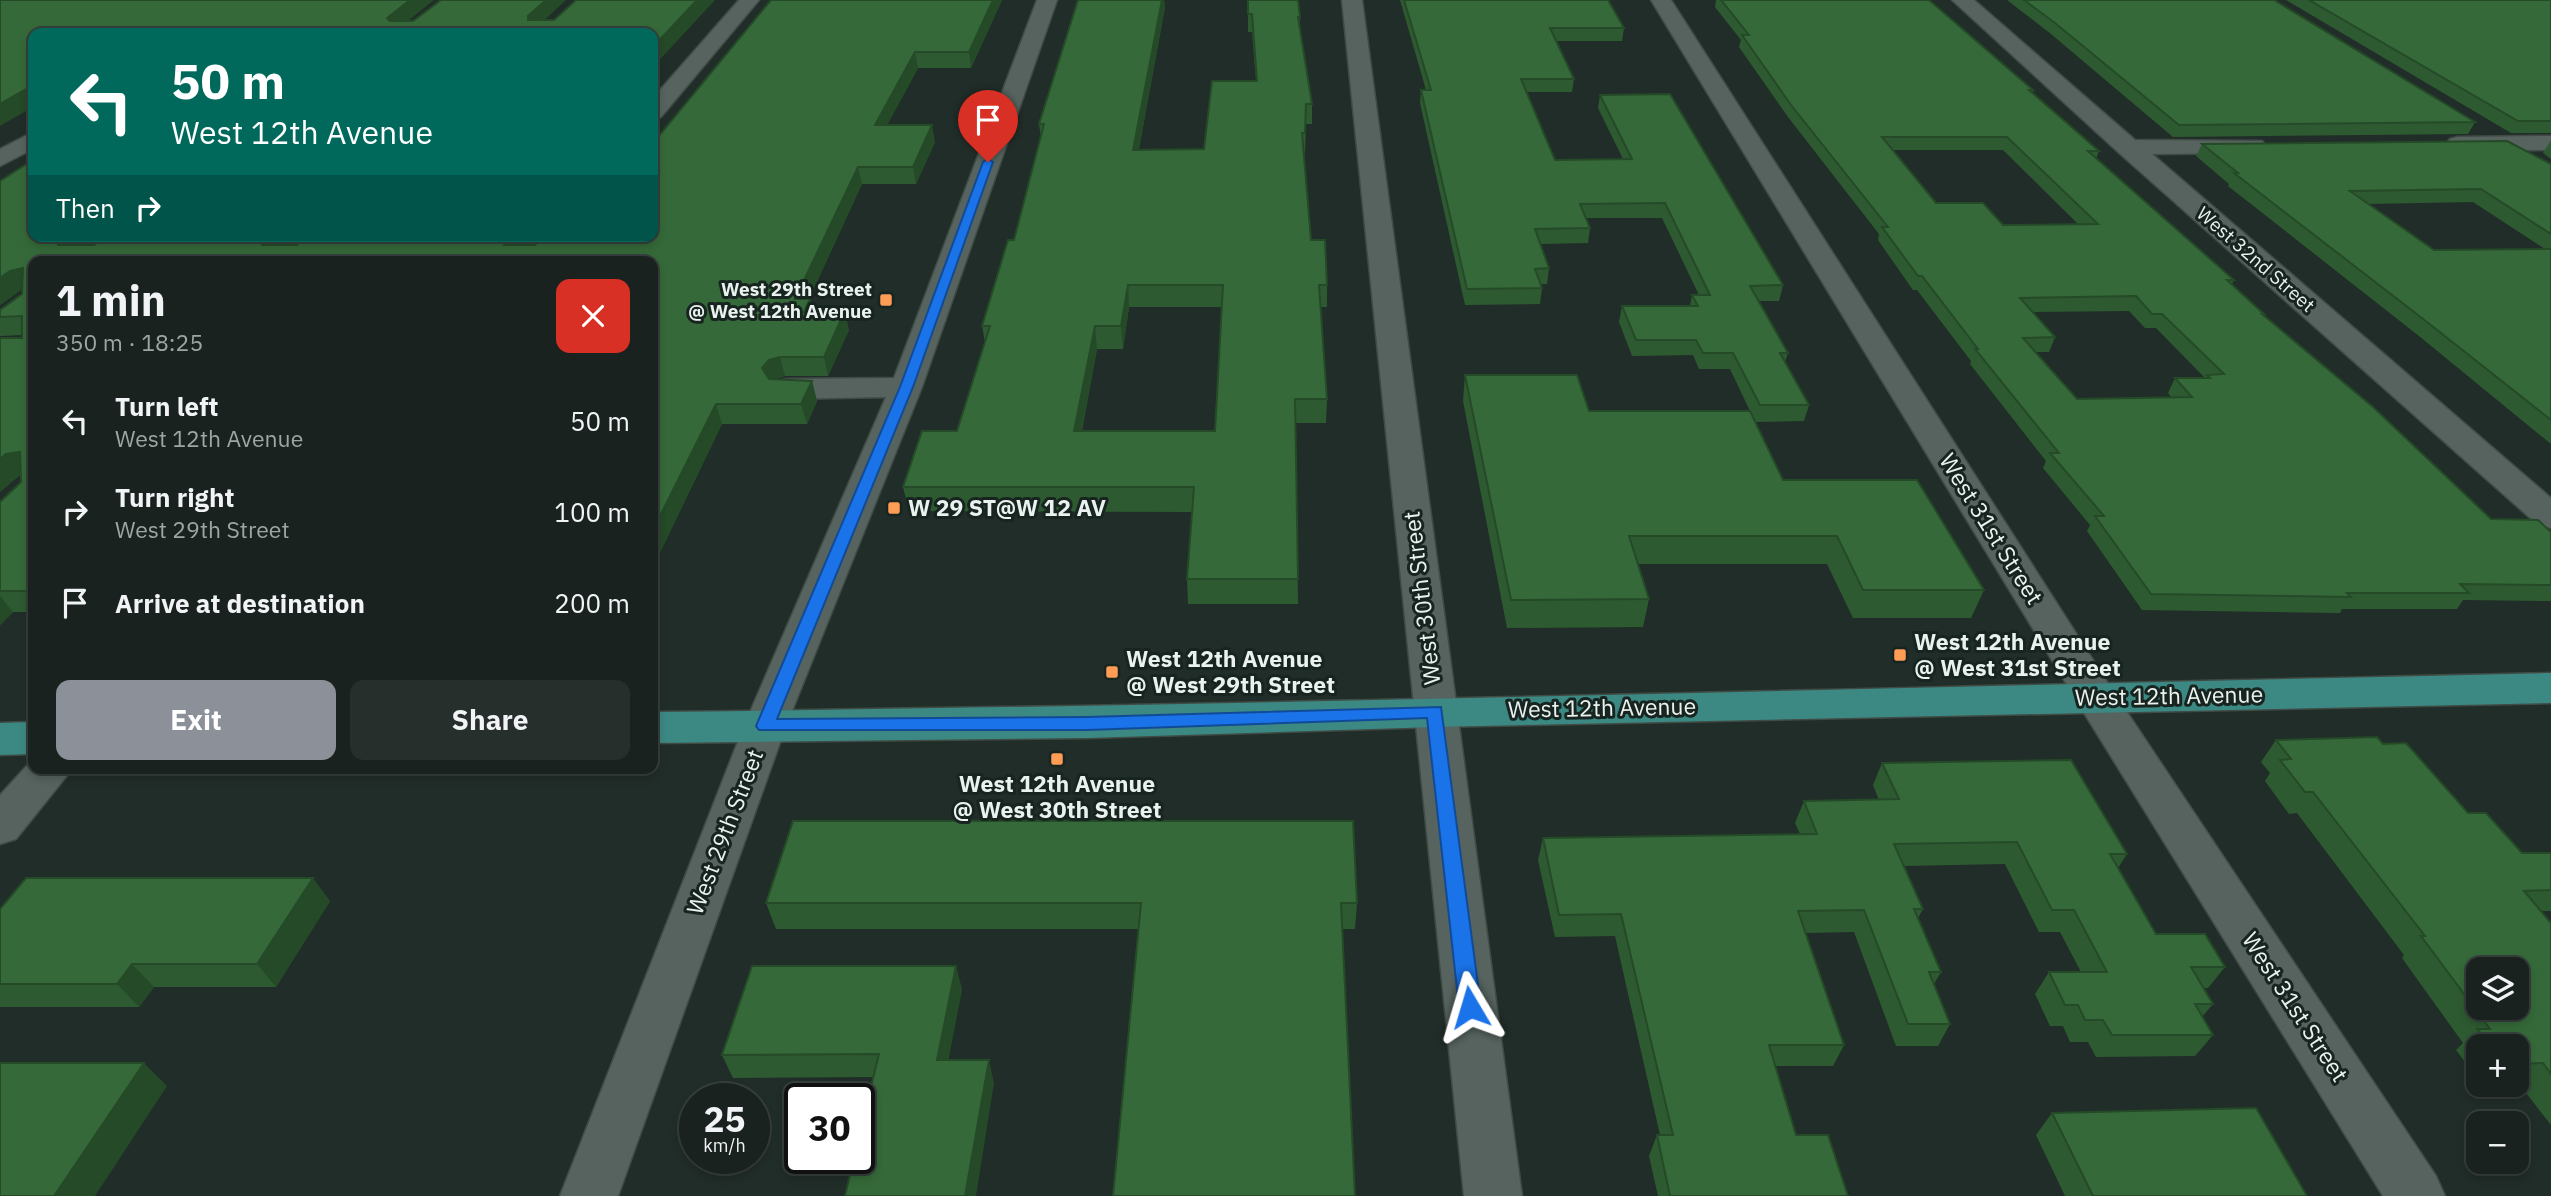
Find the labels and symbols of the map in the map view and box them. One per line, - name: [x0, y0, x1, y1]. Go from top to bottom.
- pin: [958, 90, 1018, 162]
- street label: West 32nd Street: [2192, 201, 2320, 317]
- place label: West 29th Street @ West 12th Avenue: [688, 277, 872, 323]
- marker: West 29th Street @ West 12th Avenue: [878, 292, 894, 308]
- street label: West 31st Street: [1933, 447, 2050, 610]
- place label: W 29 ST@W 12 AV: [908, 492, 1106, 522]
- marker: W 29 ST@W 12 AV: [886, 500, 902, 516]
- street label: West 30th Street: [1395, 510, 1447, 687]
- place label: West 12th Avenue @ West 31st Street: [1914, 626, 2121, 682]
- place label: West 12th Avenue @ West 29th Street: [1126, 643, 1335, 699]
- marker: West 12th Avenue @ West 31st Street: [1892, 647, 1908, 663]
- marker: West 12th Avenue @ West 29th Street: [1104, 664, 1120, 680]
- street label: West 12th Avenue: [2075, 678, 2263, 712]
- street label: West 12th Avenue: [1508, 690, 1696, 724]
- street label: West 29th Street: [679, 745, 769, 919]
- marker: West 12th Avenue @ West 30th Street: [1049, 751, 1065, 767]
- place label: West 12th Avenue @ West 30th Street: [952, 768, 1162, 824]
- street label: West 31st Street: [2236, 926, 2355, 1087]
- position arrow: [1433, 970, 1507, 1044]
- speed limit sign: 30: [784, 1083, 875, 1174]

